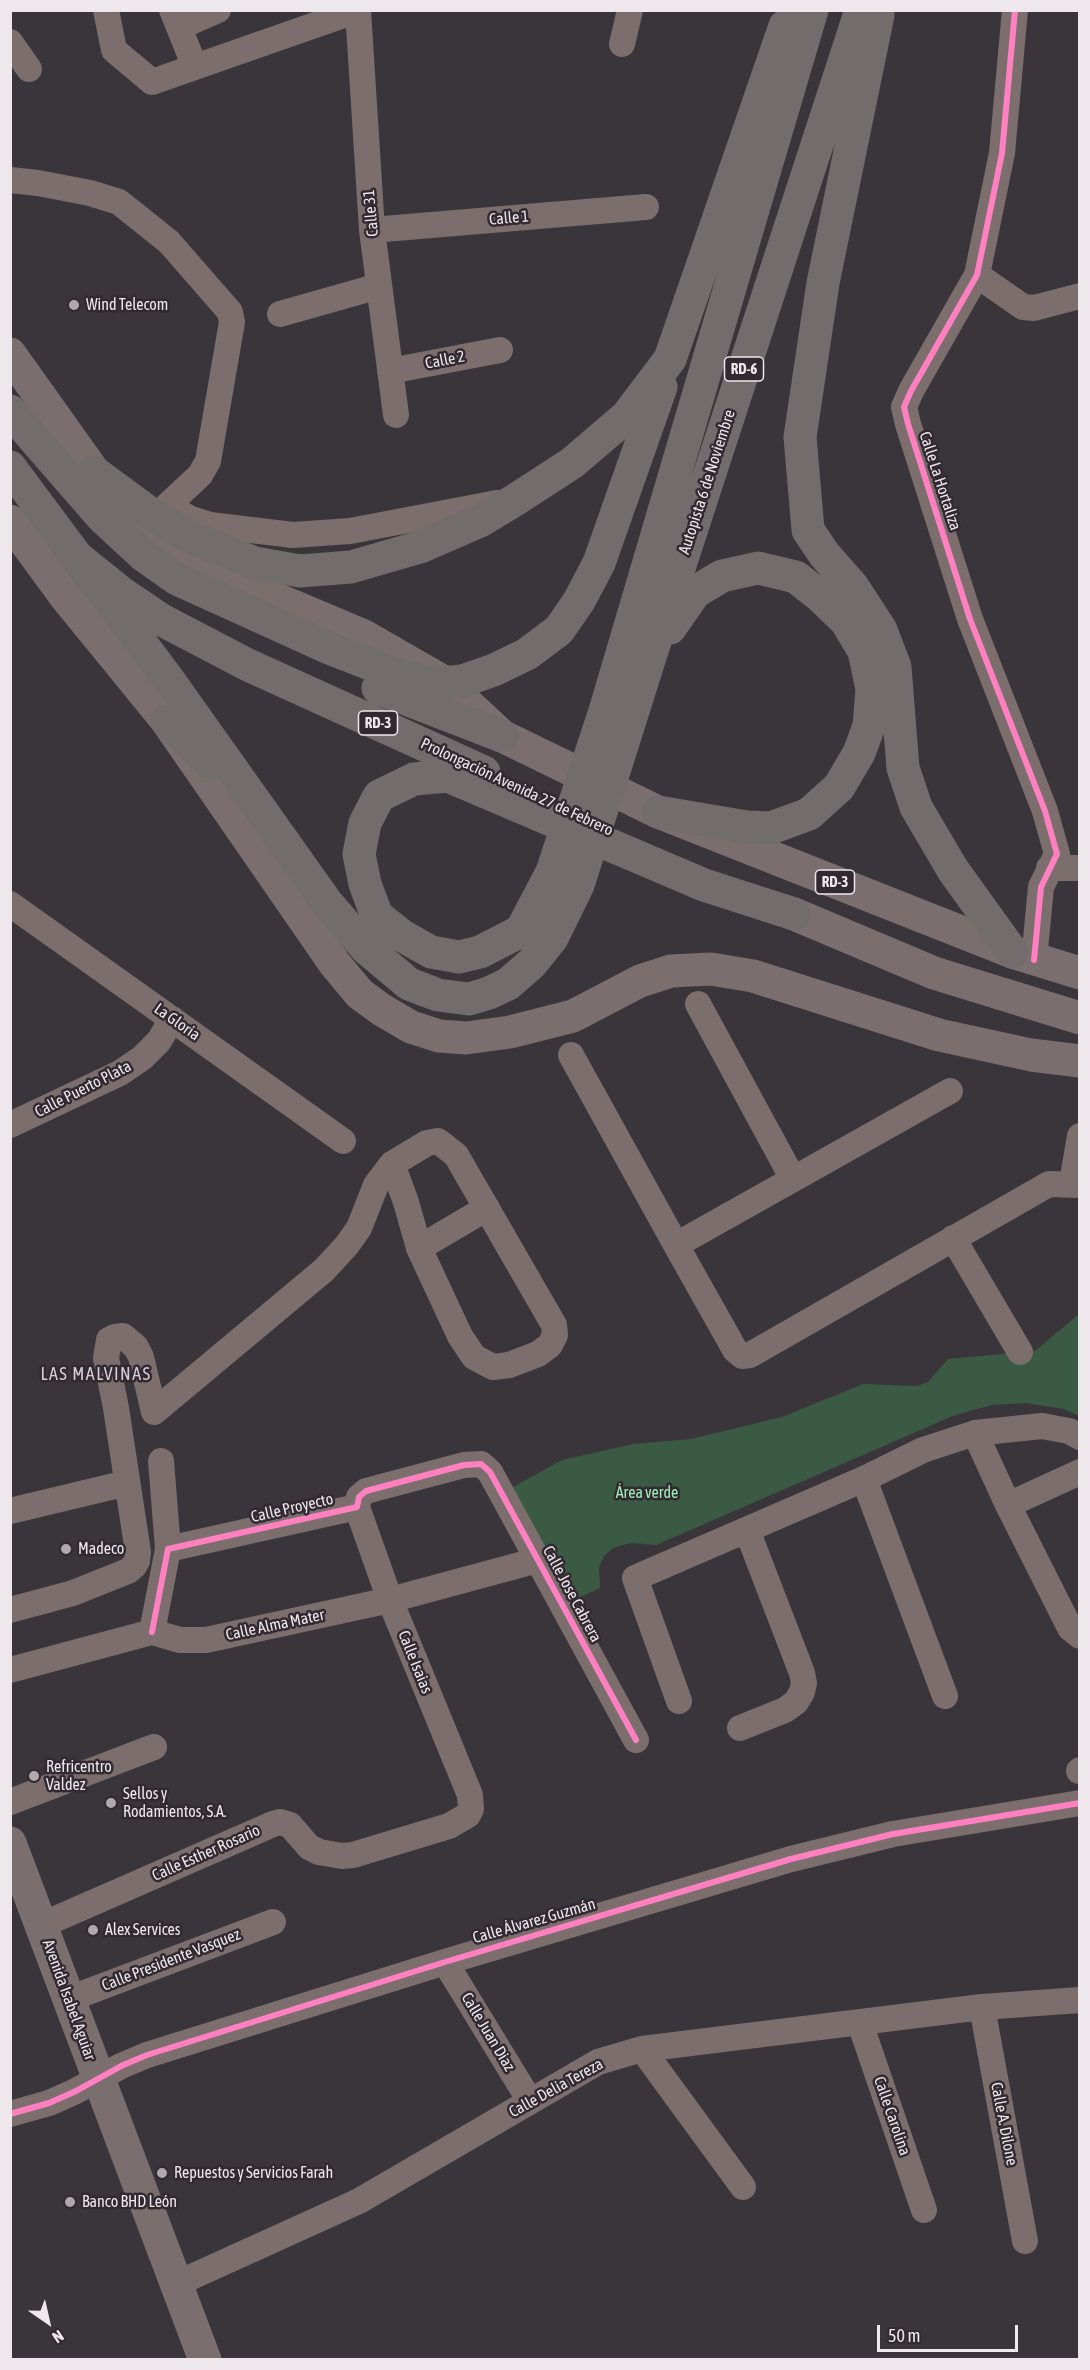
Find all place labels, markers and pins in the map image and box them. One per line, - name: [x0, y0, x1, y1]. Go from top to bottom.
- place label: Wind Telecom: [86, 295, 168, 315]
- marker: Wind Telecom: [67, 298, 81, 312]
- place label: Madeco: [78, 1539, 124, 1559]
- marker: Madeco: [59, 1542, 73, 1556]
- place label: Refricentro Valdez: [46, 1757, 112, 1795]
- marker: Refricentro Valdez: [27, 1769, 41, 1783]
- place label: Sellos y Rodamientos, S.A.: [123, 1784, 227, 1822]
- marker: Sellos y Rodamientos, S.A.: [104, 1796, 118, 1810]
- place label: Alex Services: [105, 1920, 180, 1940]
- marker: Alex Services: [86, 1923, 100, 1937]
- place label: Repuestos y Servicios Farah: [174, 2163, 333, 2183]
- marker: Repuestos y Servicios Farah: [155, 2166, 169, 2180]
- place label: Banco BHD León: [82, 2192, 177, 2212]
- marker: Banco BHD León: [63, 2195, 77, 2209]

